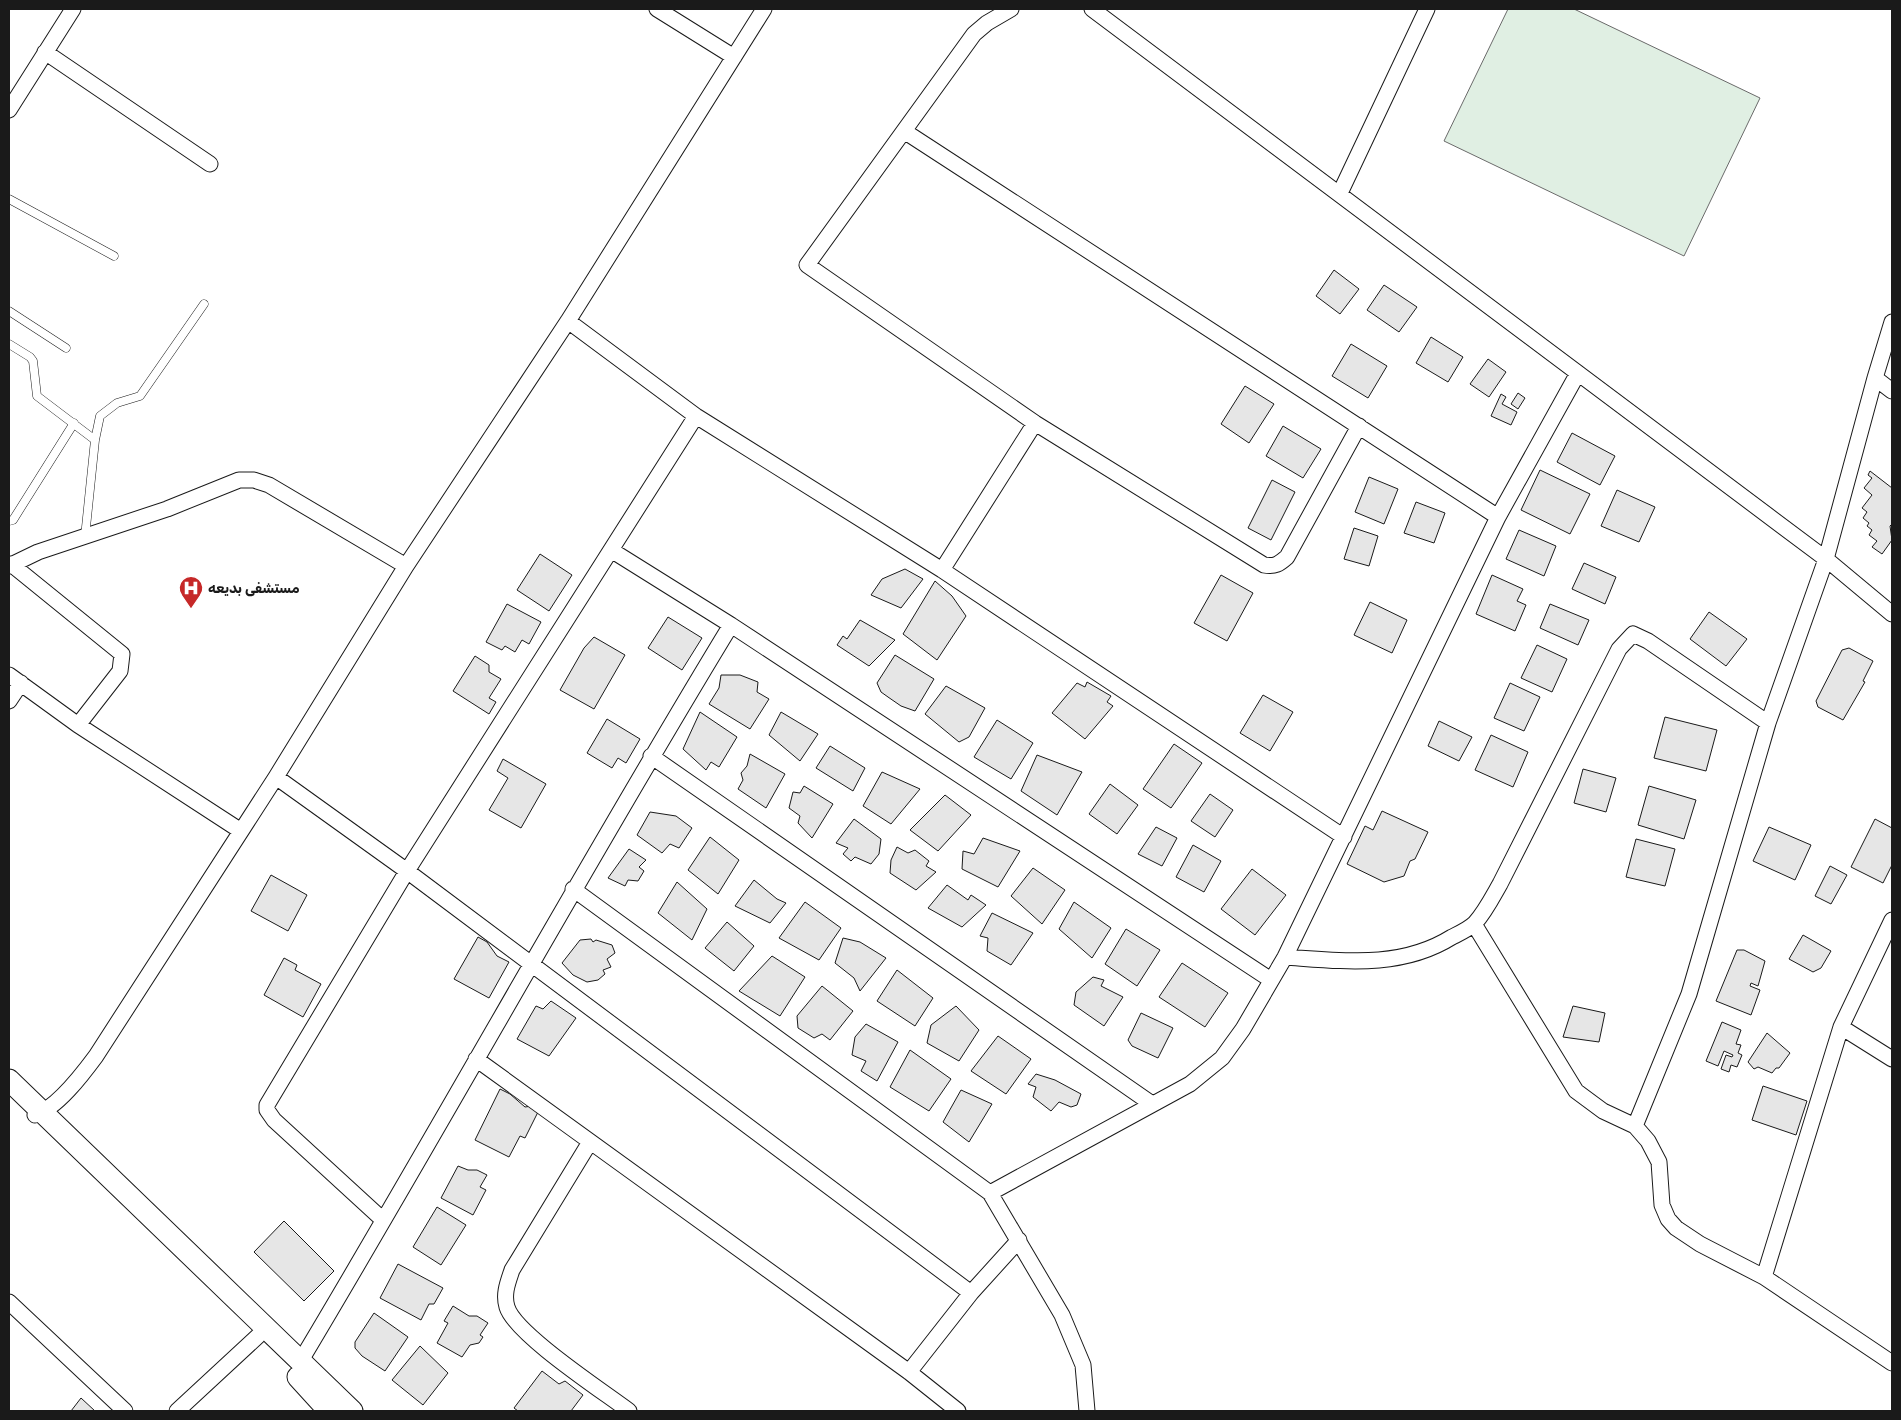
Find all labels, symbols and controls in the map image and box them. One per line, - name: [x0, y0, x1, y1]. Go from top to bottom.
- hospital icon: مستشفى بديعه: [178, 575, 204, 609]
- place label: مستشفى بديعه: [208, 580, 300, 597]

